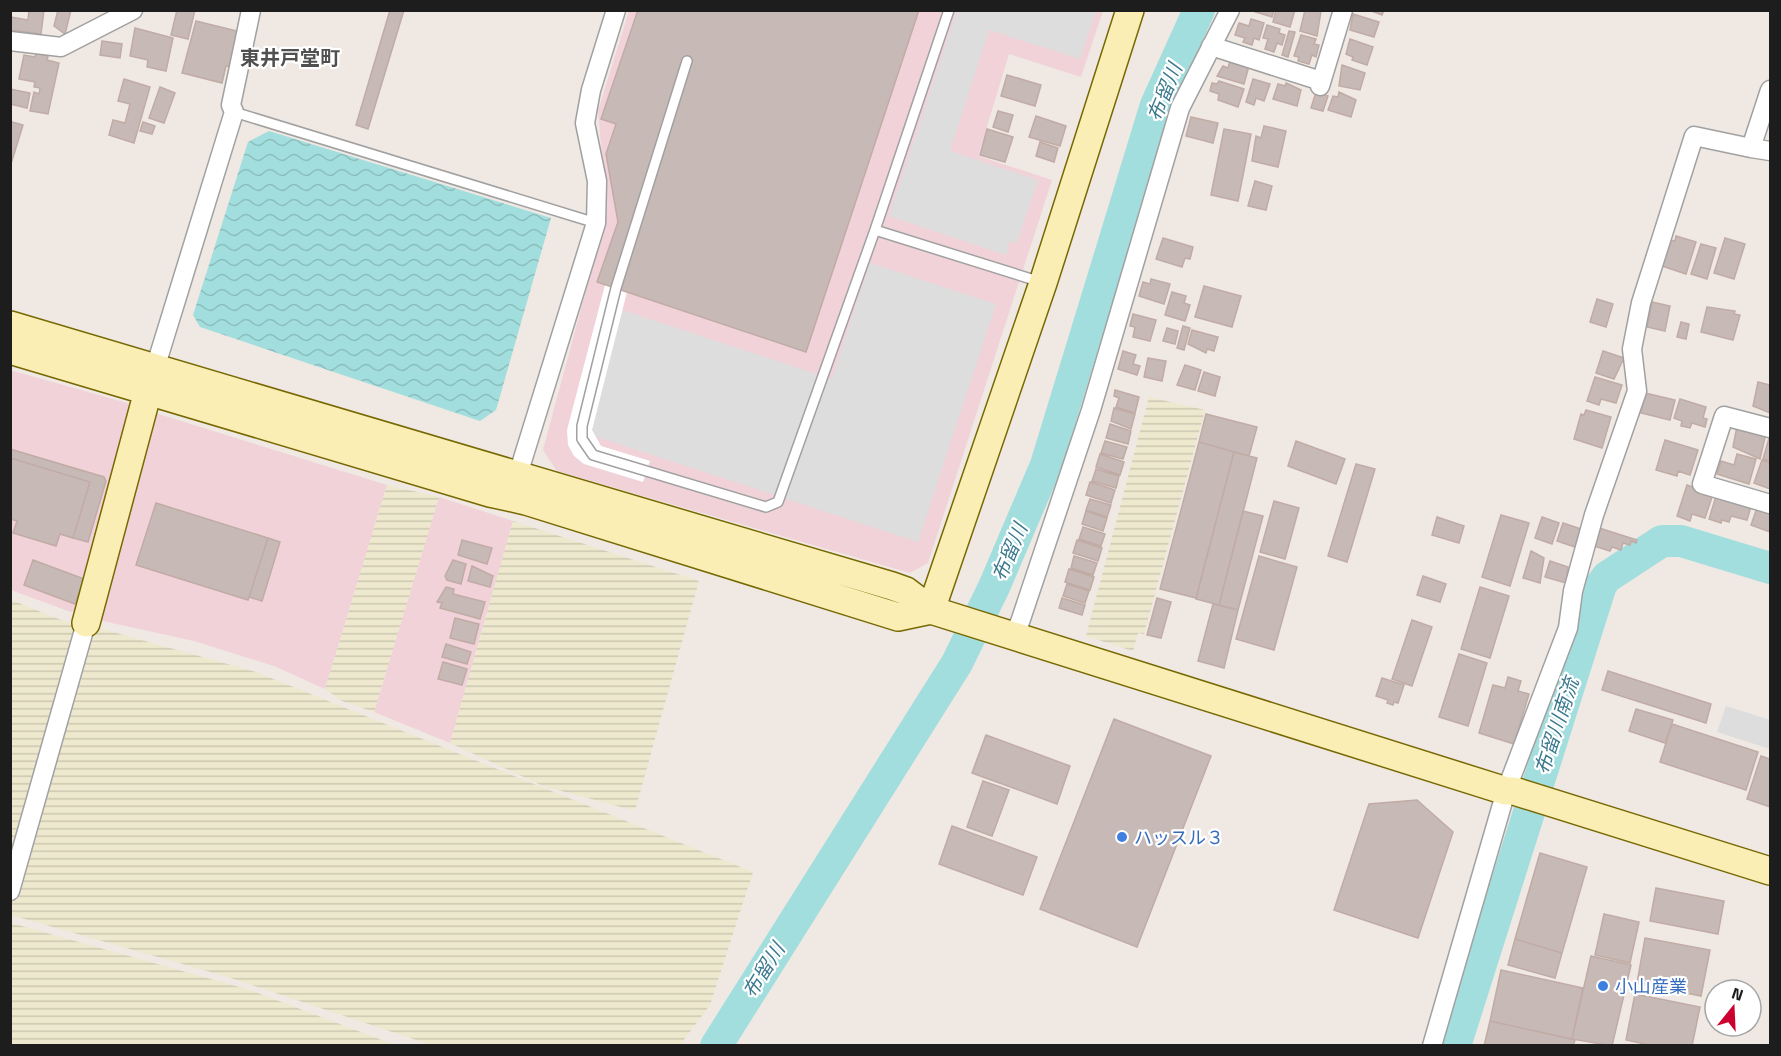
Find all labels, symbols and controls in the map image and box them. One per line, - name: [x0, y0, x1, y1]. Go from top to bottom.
- district label: 東井戸堂町: [240, 42, 340, 73]
- water label: 布留川: [1138, 57, 1190, 126]
- water label: 布留川: [983, 516, 1036, 586]
- water label: 布留川南流: [1526, 671, 1587, 778]
- place label: ハッスル３: [1134, 824, 1224, 851]
- marker: ハッスル３: [1115, 830, 1129, 844]
- water label: 布留川: [734, 935, 793, 1004]
- place label: 小山産業: [1615, 973, 1687, 1000]
- north arrow: [1703, 978, 1763, 1038]
- marker: 小山産業: [1596, 979, 1610, 993]
- text: N: [1729, 981, 1747, 1007]

